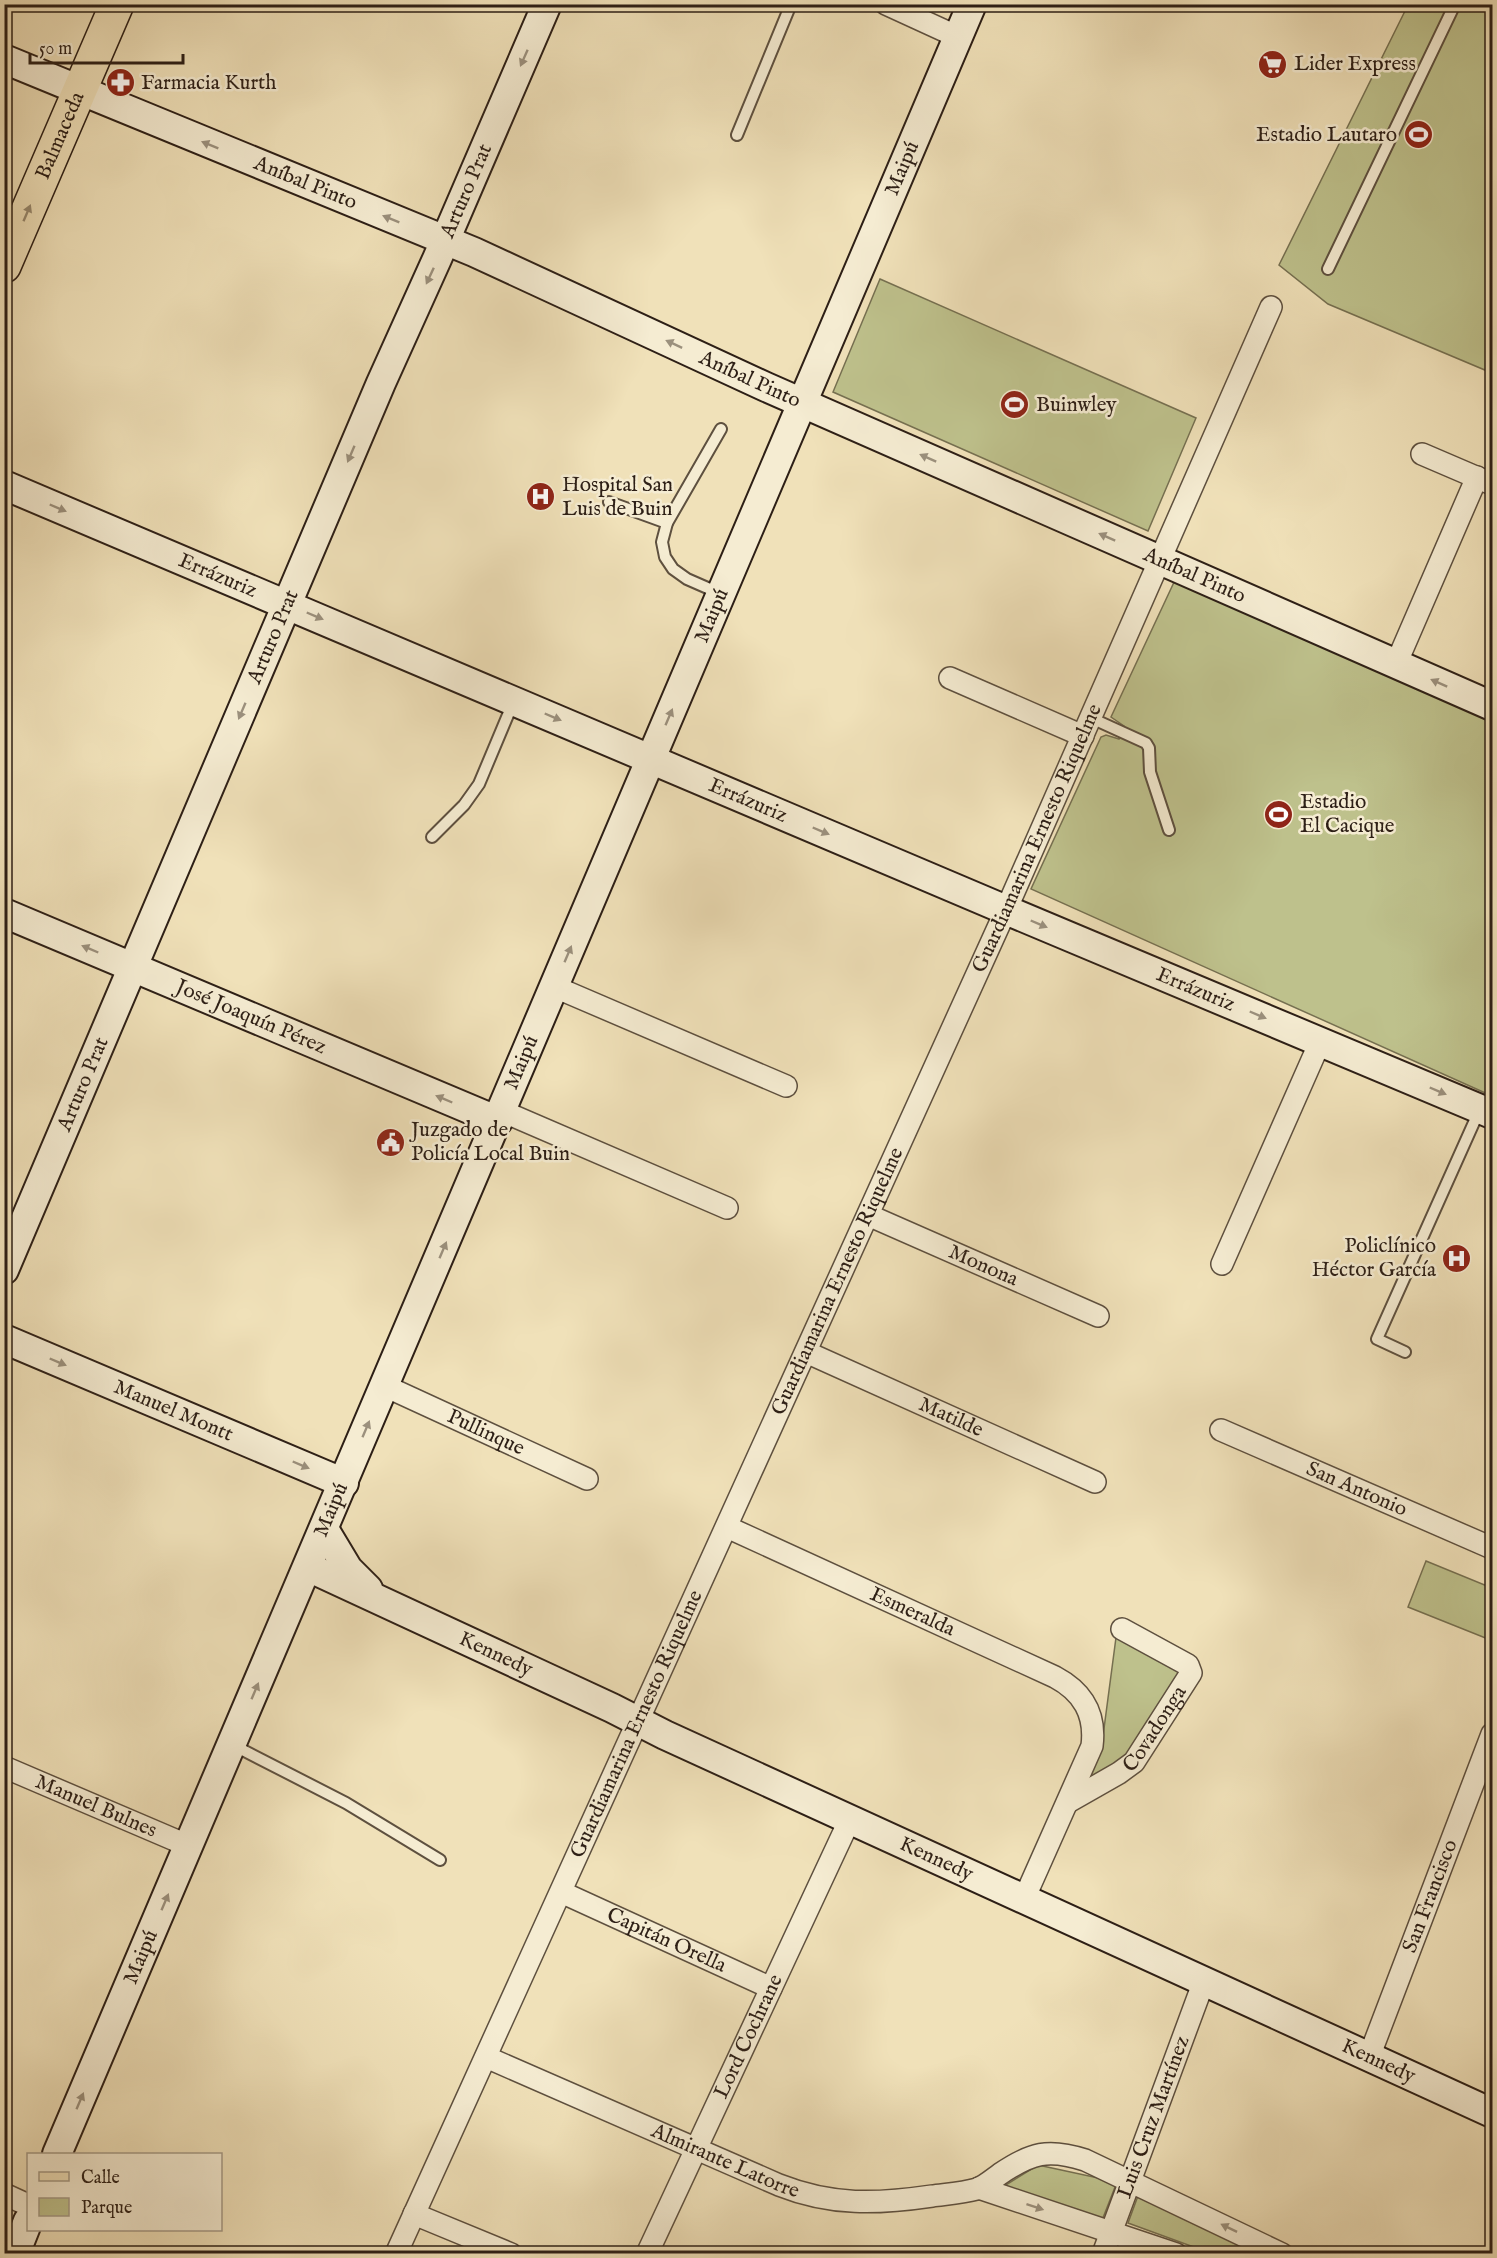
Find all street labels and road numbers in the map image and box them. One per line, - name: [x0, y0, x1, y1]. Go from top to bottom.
- street label: Balmaceda: [29, 87, 91, 184]
- street label: Maipú: [879, 137, 926, 200]
- street label: Arturo Prat: [434, 140, 499, 243]
- street label: Aníbal Pinto: [249, 149, 361, 216]
- street label: Aníbal Pinto: [694, 344, 805, 414]
- street label: Aníbal Pinto: [1138, 541, 1250, 610]
- street label: Errázuriz: [174, 547, 261, 604]
- street label: Maipú: [688, 584, 735, 647]
- street label: Arturo Prat: [241, 586, 305, 689]
- street label: Guardiamarina Ernesto Riquelme: [966, 699, 1109, 977]
- street label: Errázuriz: [704, 772, 791, 829]
- street label: Errázuriz: [1152, 961, 1239, 1018]
- street label: José Joaquín Pérez: [170, 973, 331, 1061]
- street label: Maipú: [498, 1031, 545, 1094]
- street label: Arturo Prat: [51, 1033, 115, 1136]
- street label: Guardiamarina Ernesto Riquelme: [765, 1143, 910, 1420]
- street label: Monona: [944, 1239, 1023, 1293]
- street label: Manuel Montt: [110, 1374, 237, 1448]
- street label: Matilde: [914, 1391, 988, 1444]
- street label: Pullinque: [443, 1403, 529, 1462]
- street label: San Antonio: [1302, 1455, 1411, 1523]
- street label: Maipú: [308, 1478, 355, 1541]
- street label: Esmeralda: [866, 1581, 960, 1643]
- street label: Guardiamarina Ernesto Riquelme: [564, 1586, 709, 1862]
- street label: Kennedy: [455, 1625, 538, 1683]
- street label: Covadonga: [1117, 1680, 1193, 1779]
- street label: Manuel Bulnes: [31, 1768, 161, 1844]
- street label: Kennedy: [895, 1830, 978, 1888]
- street label: San Francisco: [1396, 1836, 1464, 1957]
- street label: Capitán Orella: [602, 1901, 731, 1980]
- street label: Maipú: [117, 1926, 164, 1988]
- street label: Lord Cochrane: [708, 1970, 789, 2103]
- street label: Luis Cruz Martínez: [1111, 2032, 1196, 2202]
- street label: Kennedy: [1337, 2033, 1420, 2090]
- street label: Almirante Latorre: [646, 2117, 803, 2205]

